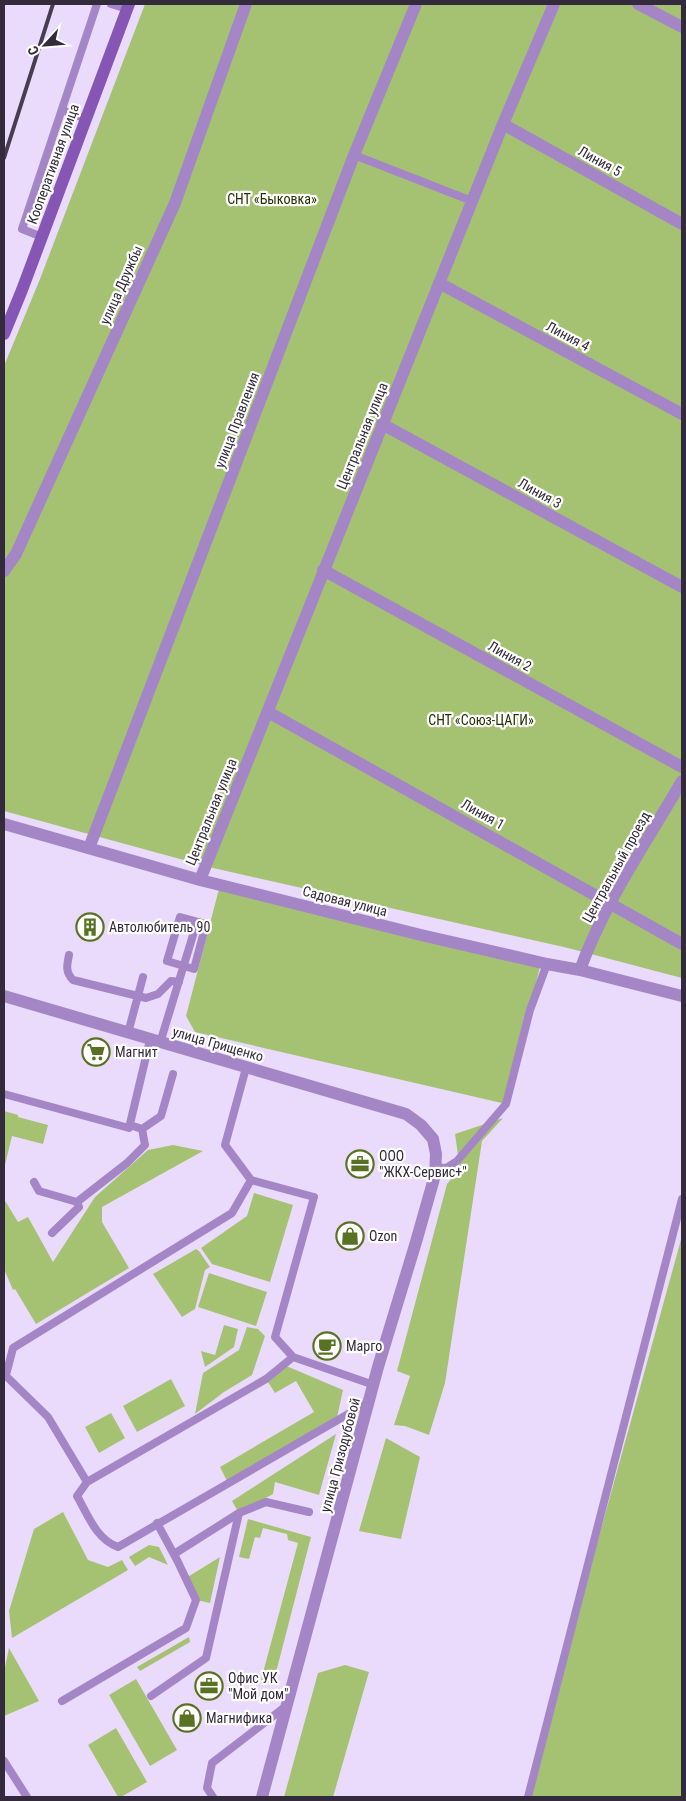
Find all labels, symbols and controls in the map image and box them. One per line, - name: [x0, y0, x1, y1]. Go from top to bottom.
- north arrow: [20, 20, 70, 70]
- text: С: [24, 44, 42, 58]
- street label: Кооперативная улица: [24, 102, 82, 226]
- street label: Линия 5: [576, 143, 624, 179]
- park label: СНТ «Быковка»: [227, 191, 317, 207]
- street label: улица Дружбы: [96, 243, 146, 327]
- street label: Линия 4: [544, 318, 593, 354]
- street label: улица Правления: [211, 370, 263, 470]
- street label: Центральная улица: [333, 380, 391, 492]
- street label: Линия 3: [516, 475, 564, 511]
- street label: Линия 2: [486, 638, 534, 674]
- park label: СНТ «Союз-ЦАГИ»: [428, 712, 534, 728]
- street label: Центральная улица: [182, 756, 240, 868]
- street label: Линия 1: [459, 796, 507, 832]
- street label: Центральный проезд: [579, 808, 653, 925]
- street label: Садовая улица: [301, 883, 389, 919]
- building icon: Автолюбитель 90: [75, 912, 105, 942]
- place label: Автолюбитель 90: [109, 919, 210, 935]
- street label: улица Грищенко: [171, 1023, 265, 1065]
- supermarket icon: Магнит: [81, 1037, 111, 1067]
- place label: Магнит: [115, 1044, 158, 1060]
- place label: ООО "ЖКХ-Сервис+": [379, 1148, 467, 1180]
- office icon: ООО "ЖКХ-Сервис+": [345, 1149, 375, 1179]
- shop icon: Ozon: [335, 1221, 365, 1251]
- place label: Ozon: [369, 1228, 397, 1244]
- cafe icon: Марго: [312, 1331, 342, 1361]
- place label: Марго: [346, 1338, 382, 1354]
- street label: улица Гризодубовой: [317, 1396, 363, 1514]
- place label: Офис УК "Мой дом": [228, 1670, 289, 1702]
- office icon: Офис УК "Мой дом": [194, 1671, 224, 1701]
- shop icon: Магнифика: [172, 1703, 202, 1733]
- place label: Магнифика: [206, 1710, 272, 1726]

